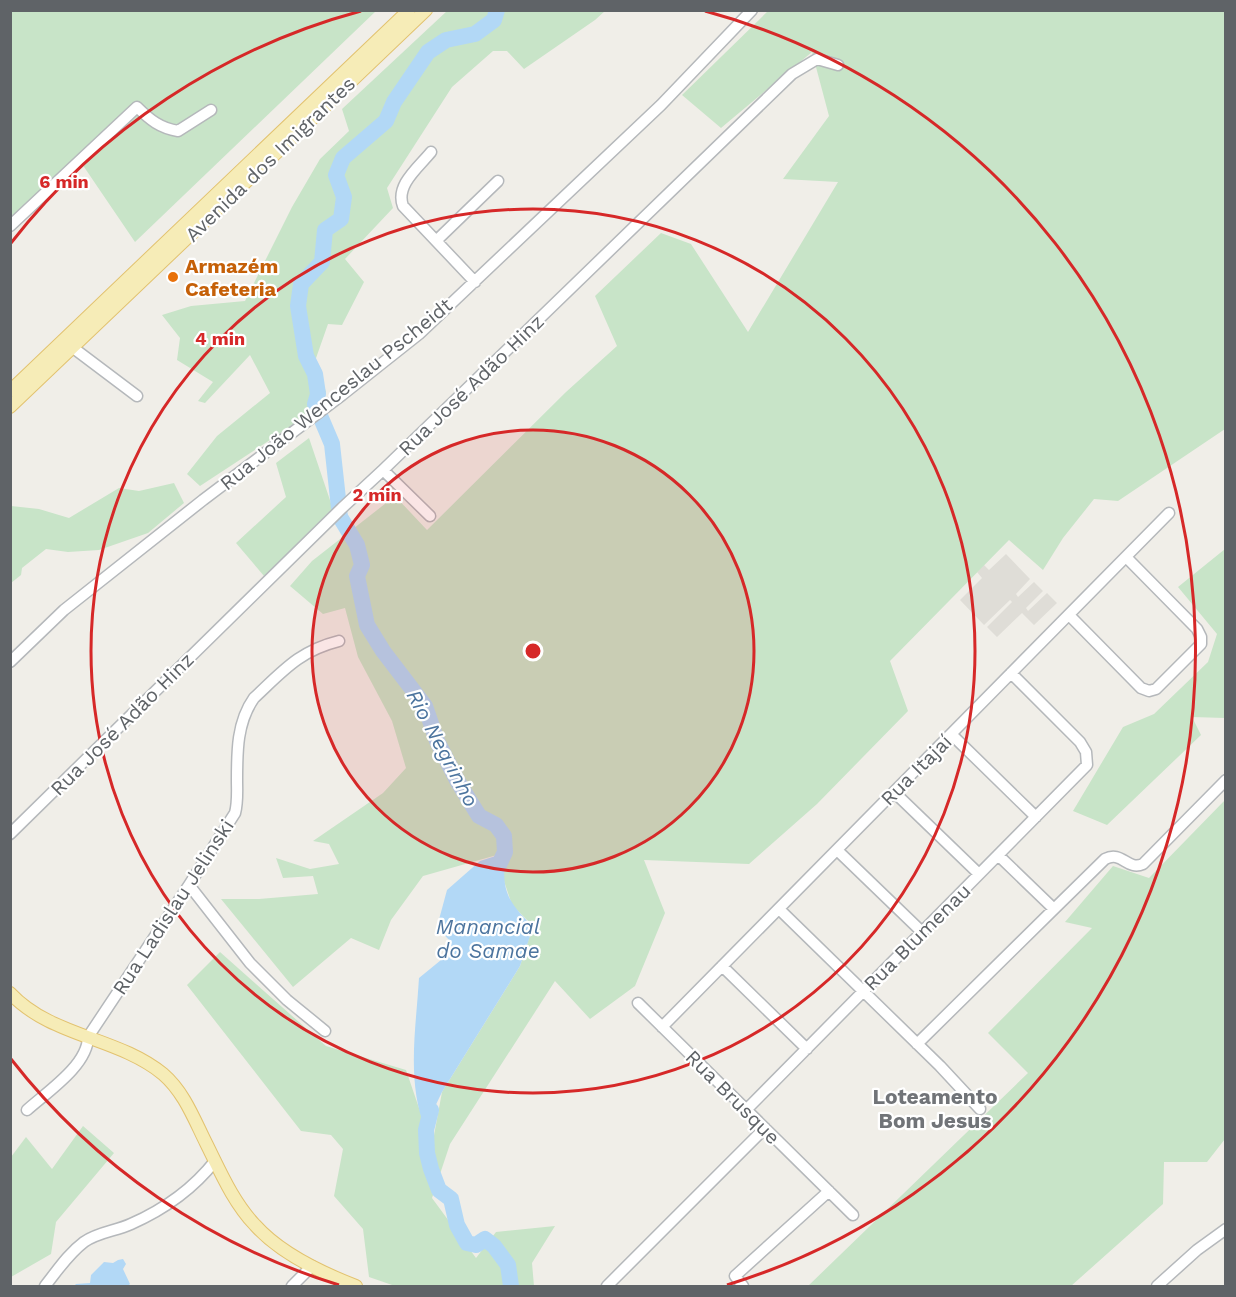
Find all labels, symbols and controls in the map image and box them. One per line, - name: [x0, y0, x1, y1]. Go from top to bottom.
- street label: Avenida dos Imigrantes: [180, 72, 360, 246]
- text: 6 min: [39, 171, 89, 192]
- place label: Armazém Cafeteria: [185, 254, 278, 301]
- marker: Armazém Cafeteria: [166, 270, 180, 284]
- street label: Rua João Wenceslau Pscheidt: [215, 292, 457, 495]
- street label: Rua José Adão Hinz: [393, 309, 549, 461]
- text: 4 min: [195, 328, 245, 349]
- text: 2 min: [352, 484, 402, 505]
- centre of rings: [523, 641, 543, 661]
- street label: Rua José Adão Hinz: [45, 647, 199, 801]
- water label: Rio Negrinho: [402, 685, 484, 811]
- street label: Rua Itajaí: [875, 729, 957, 811]
- street label: Rua Ladislau Jelinski: [107, 815, 239, 999]
- street label: Rua Blumenau: [859, 879, 975, 995]
- water label: Manancial do Samae: [436, 914, 540, 963]
- street label: Rua Brusque: [681, 1045, 785, 1149]
- district label: Loteamento Bom Jesus: [872, 1084, 998, 1133]

